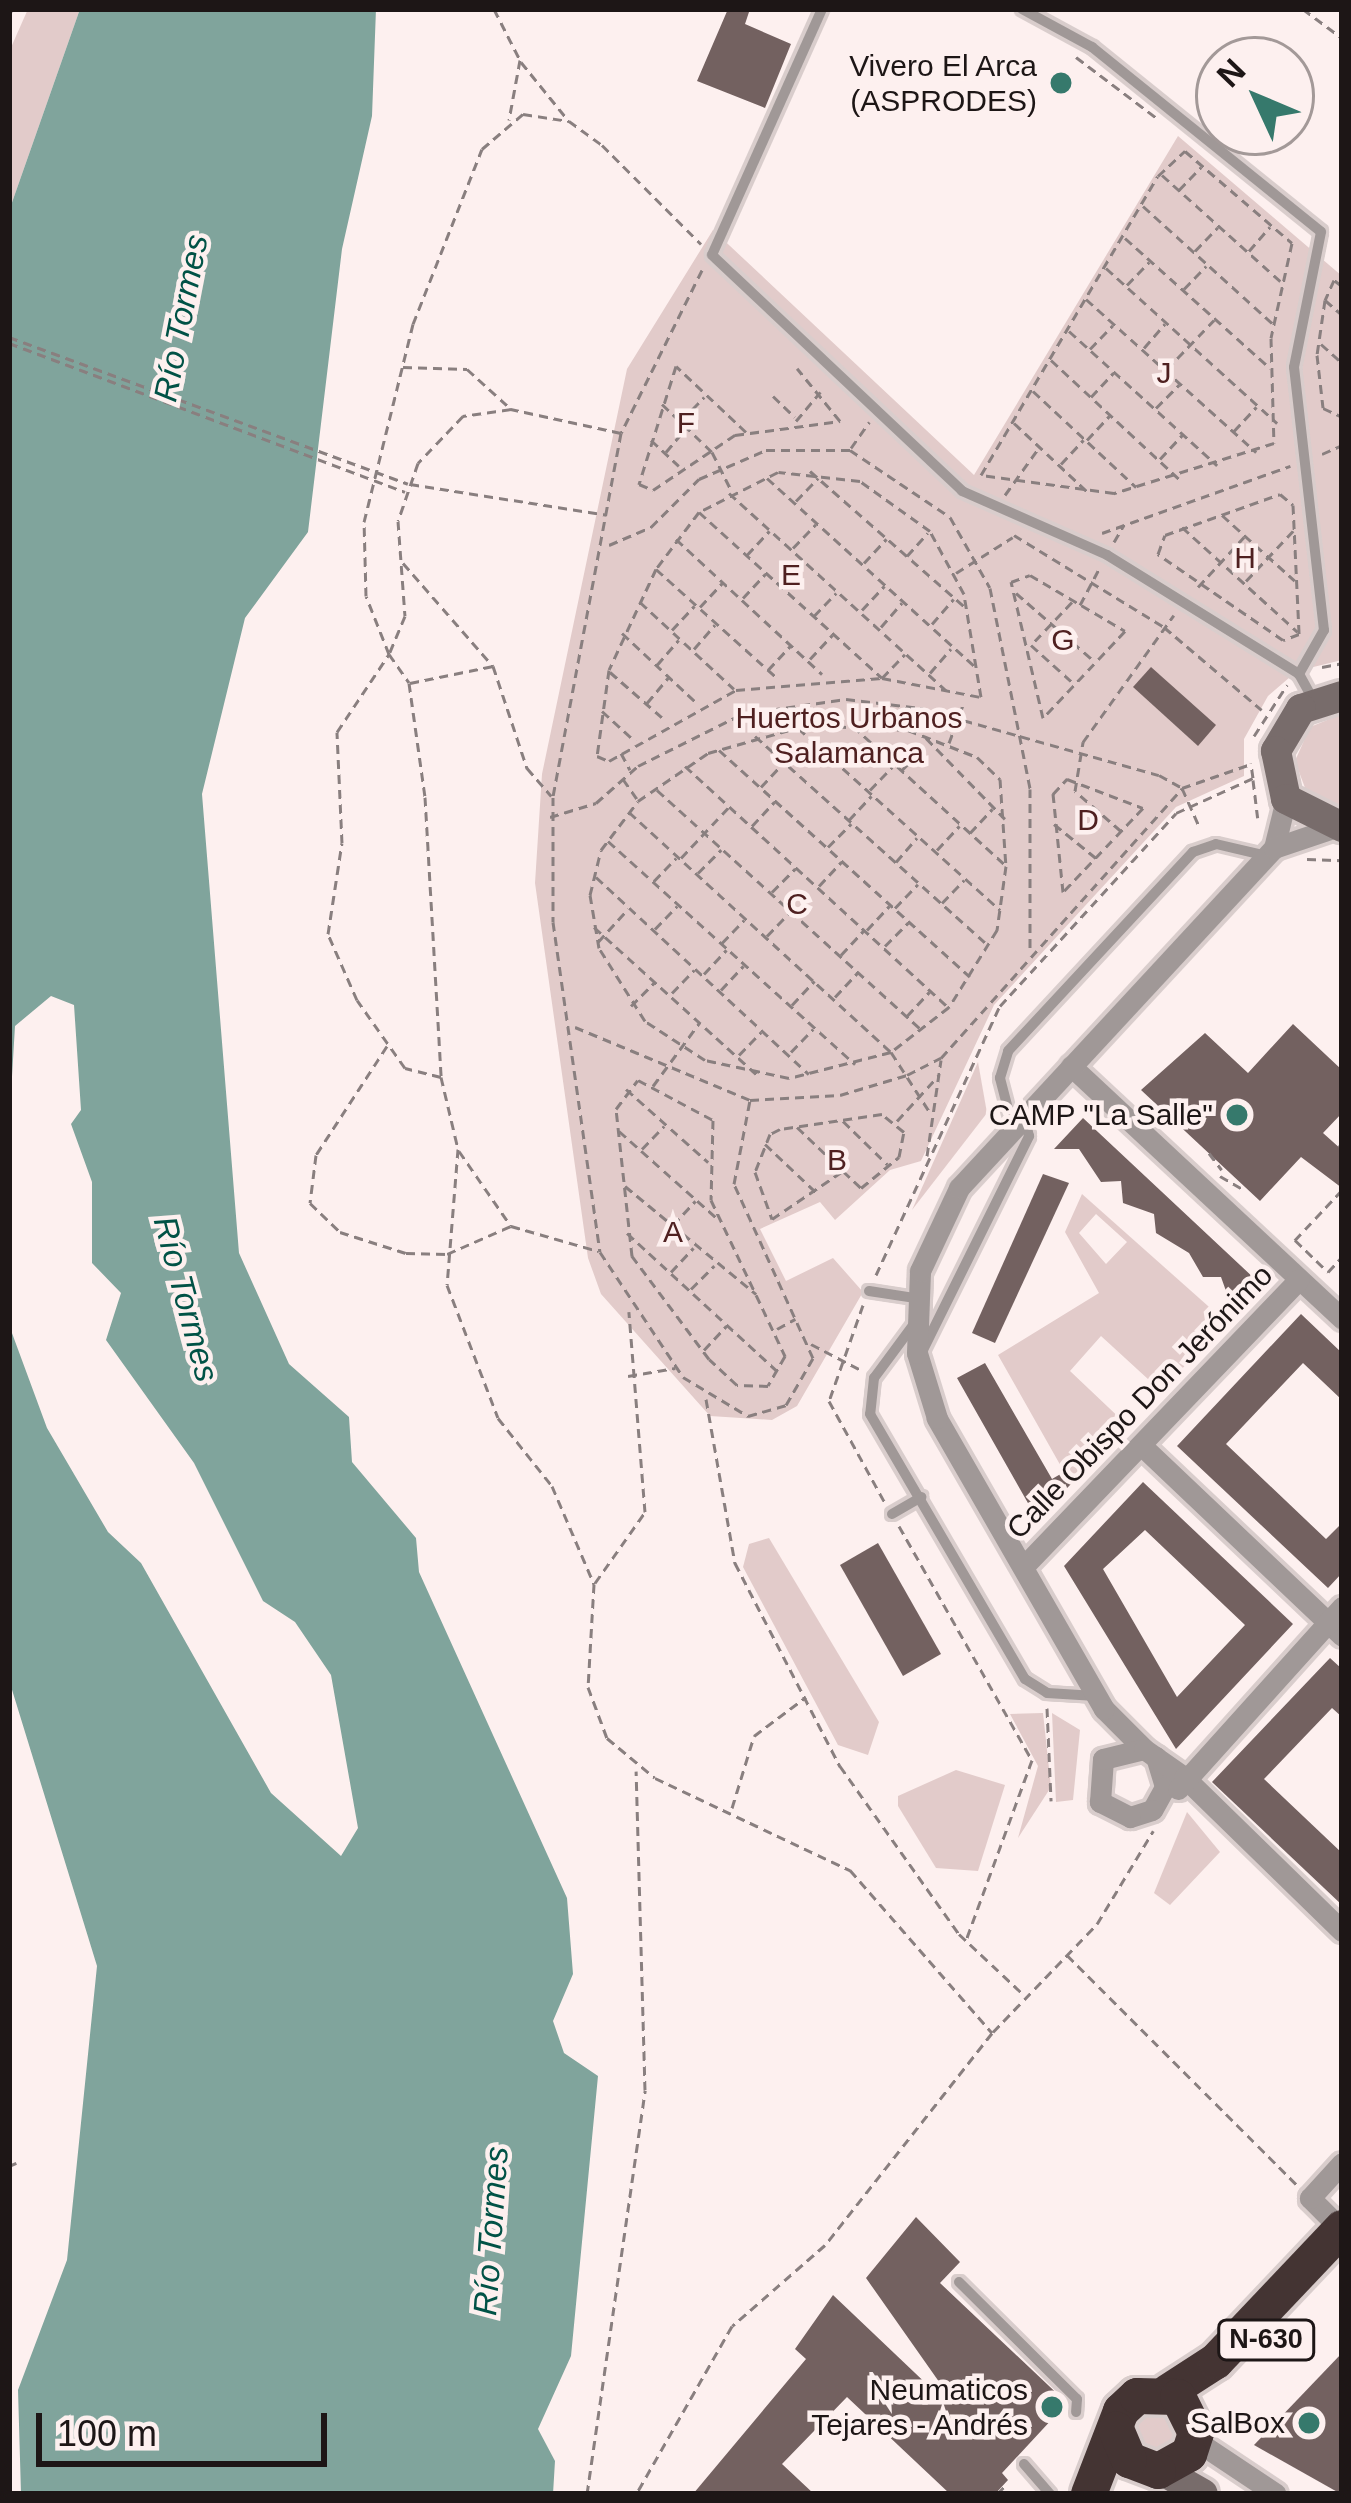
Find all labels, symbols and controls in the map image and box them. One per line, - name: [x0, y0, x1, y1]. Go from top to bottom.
- north arrow: [1195, 36, 1315, 156]
- place label: Vivero El Arca (ASPRODES): [847, 48, 1037, 118]
- text: N: [1209, 51, 1252, 94]
- marker: Vivero El Arca (ASPRODES): [1048, 70, 1074, 96]
- water label: Río Tormes: [145, 231, 217, 405]
- park label: J: [1156, 355, 1172, 391]
- park label: F: [677, 405, 695, 441]
- park label: H: [1234, 540, 1256, 576]
- park label: E: [781, 557, 801, 593]
- park label: G: [1051, 622, 1075, 658]
- park label: Huertos Urbanos Salamanca: [736, 700, 962, 771]
- park label: D: [1077, 802, 1099, 838]
- park label: C: [786, 886, 808, 922]
- place label: CAMP "La Salle": [988, 1097, 1213, 1133]
- marker: CAMP "La Salle": [1224, 1102, 1250, 1128]
- park label: B: [827, 1142, 847, 1178]
- water label: Río Tormes: [145, 1212, 227, 1386]
- park label: A: [663, 1214, 683, 1250]
- street label: Calle Obispo Don Jerónimo: [1000, 1258, 1280, 1546]
- water label: Río Tormes: [465, 2145, 517, 2317]
- road number: N-630: [1215, 2319, 1317, 2361]
- place label: Neumaticos Tejares - Andrés: [810, 2372, 1028, 2442]
- scale bar: [42, 2389, 333, 2463]
- marker: Neumaticos Tejares - Andrés: [1039, 2394, 1065, 2420]
- place label: SalBox: [1190, 2405, 1285, 2441]
- marker: SalBox: [1296, 2410, 1322, 2436]
- text: 100 m: [57, 2413, 157, 2454]

